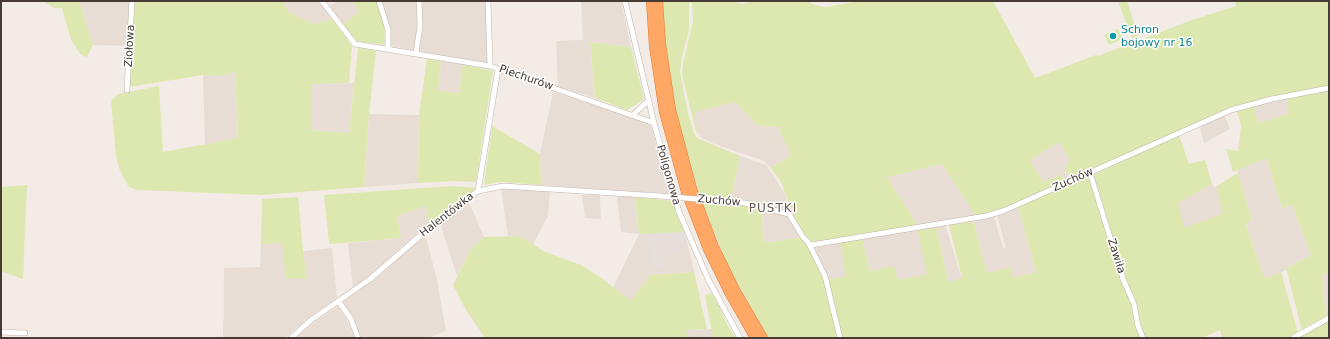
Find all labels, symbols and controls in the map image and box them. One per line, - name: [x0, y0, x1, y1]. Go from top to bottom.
- place label: Schron bojowy nr 16: [1121, 23, 1192, 49]
- street label: Ziołowa: [122, 24, 138, 68]
- marker: Schron bojowy nr 16: [1108, 31, 1118, 41]
- street label: Piechurów: [497, 63, 555, 93]
- street label: Poligonowa: [653, 143, 683, 207]
- street label: Zuchów: [1051, 165, 1095, 195]
- street label: Halentówka: [417, 190, 477, 240]
- street label: Zuchów: [697, 193, 741, 209]
- district label: PUSTKI: [749, 202, 797, 216]
- street label: Zawiła: [1104, 237, 1128, 275]

